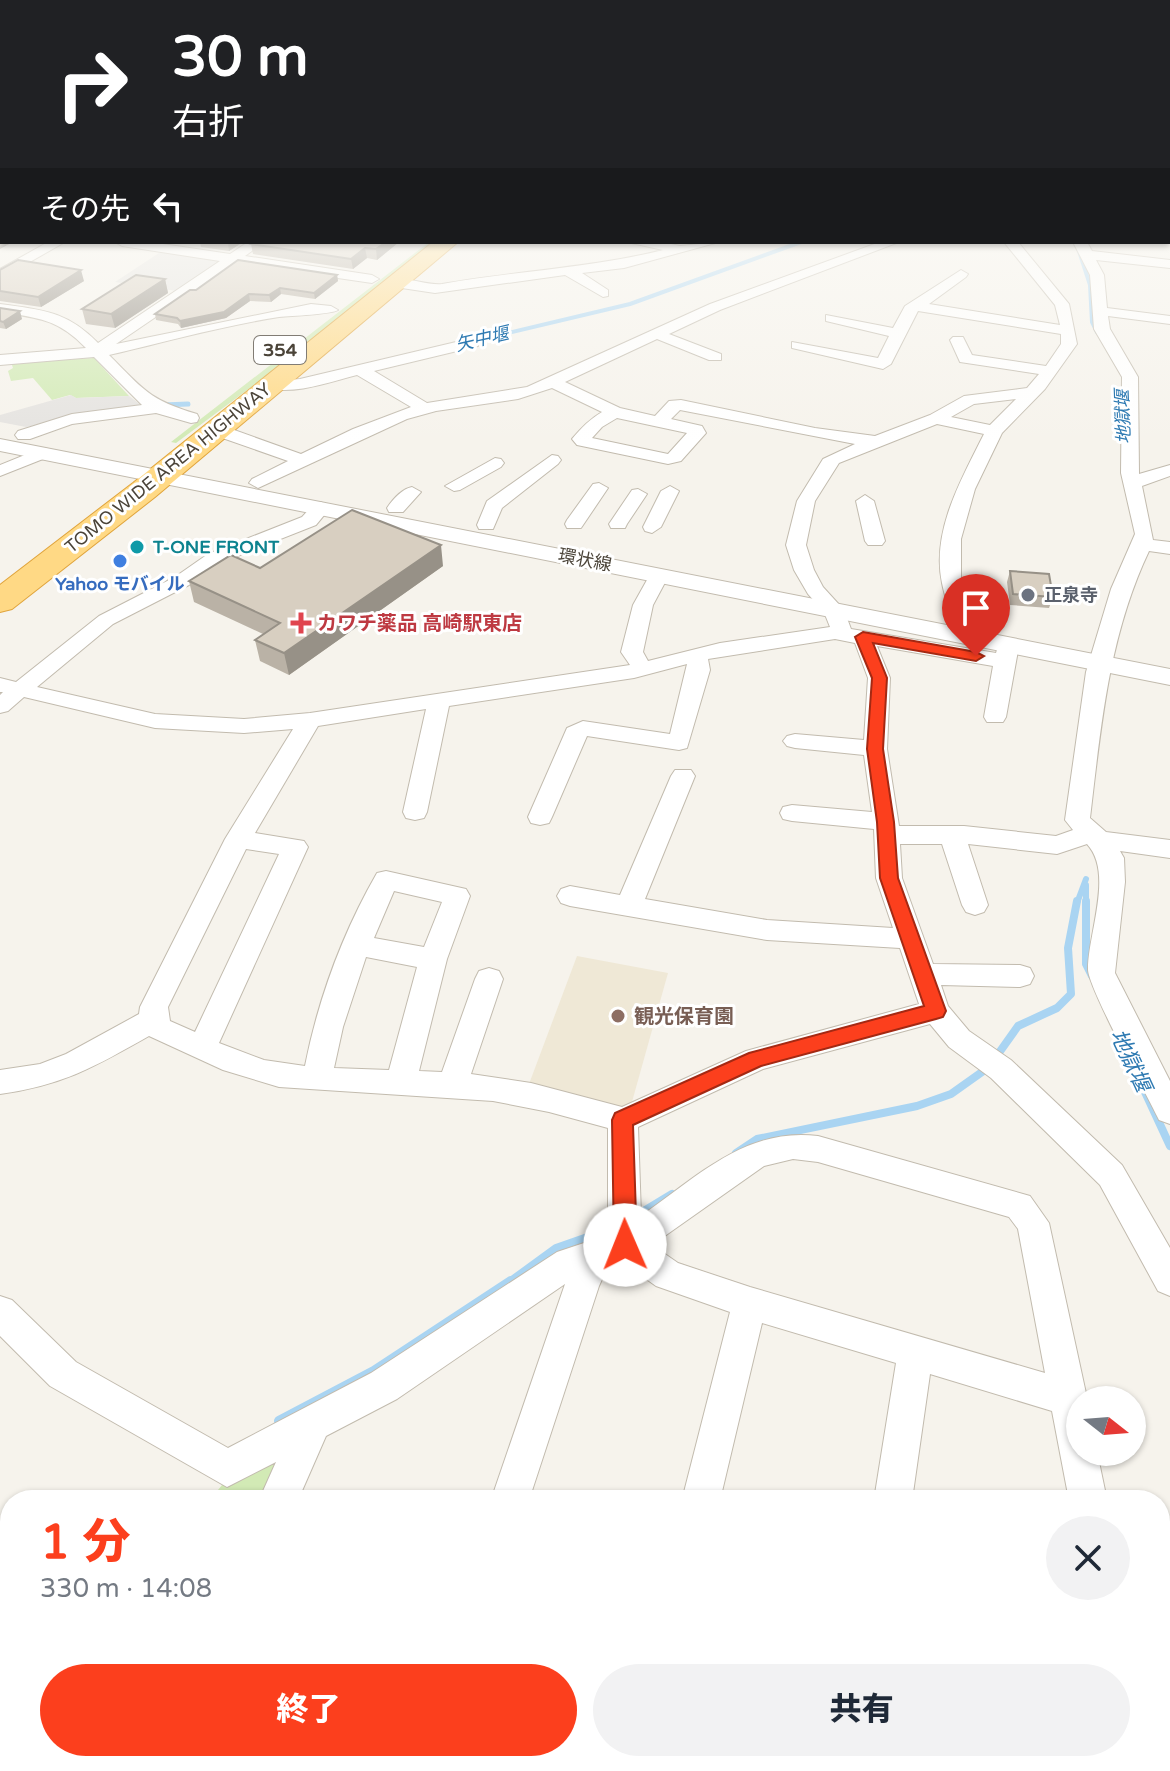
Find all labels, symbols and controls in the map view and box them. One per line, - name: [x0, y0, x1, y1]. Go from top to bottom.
- text: 30 m: [172, 24, 308, 91]
- icon: right: [40, 32, 144, 136]
- text: 右折: [172, 101, 244, 144]
- icon: left: [146, 184, 190, 228]
- text: その先: [40, 191, 130, 228]
- water label: 矢中堰: [453, 322, 514, 356]
- road number: 354: [254, 336, 306, 364]
- street label: TOMO WIDE AREA HIGHWAY: [61, 378, 276, 558]
- water label: 地獄堰: [1111, 387, 1135, 444]
- place label: T-ONE FRONT: [152, 536, 280, 558]
- marker: T-ONE FRONT: [128, 538, 146, 556]
- street label: 環状線: [556, 544, 614, 576]
- marker: Yahoo モバイル: [111, 552, 129, 570]
- place label: Yahoo モバイル: [55, 573, 185, 595]
- pin: [942, 574, 1010, 656]
- place label: 正泉寺: [1044, 584, 1098, 606]
- icon: arrive: [954, 586, 998, 630]
- marker: 正泉寺: [1019, 586, 1037, 604]
- place label: カワチ薬品 高崎駅東店: [317, 612, 522, 636]
- marker: カワチ薬品 高崎駅東店: [292, 614, 310, 632]
- place label: 観光保育園: [634, 1005, 734, 1029]
- marker: 観光保育園: [609, 1007, 627, 1025]
- water label: 地獄堰: [1104, 1025, 1158, 1099]
- position arrow: [583, 1203, 667, 1287]
- north arrow: [1066, 1386, 1146, 1466]
- map controls: [1066, 1386, 1146, 1466]
- text: 1 分: [40, 1514, 131, 1572]
- button: close: [1046, 1516, 1130, 1600]
- text: 330 m · 14:08: [40, 1573, 212, 1604]
- button: 終了: [40, 1664, 577, 1756]
- button: 共有: [593, 1664, 1130, 1756]

